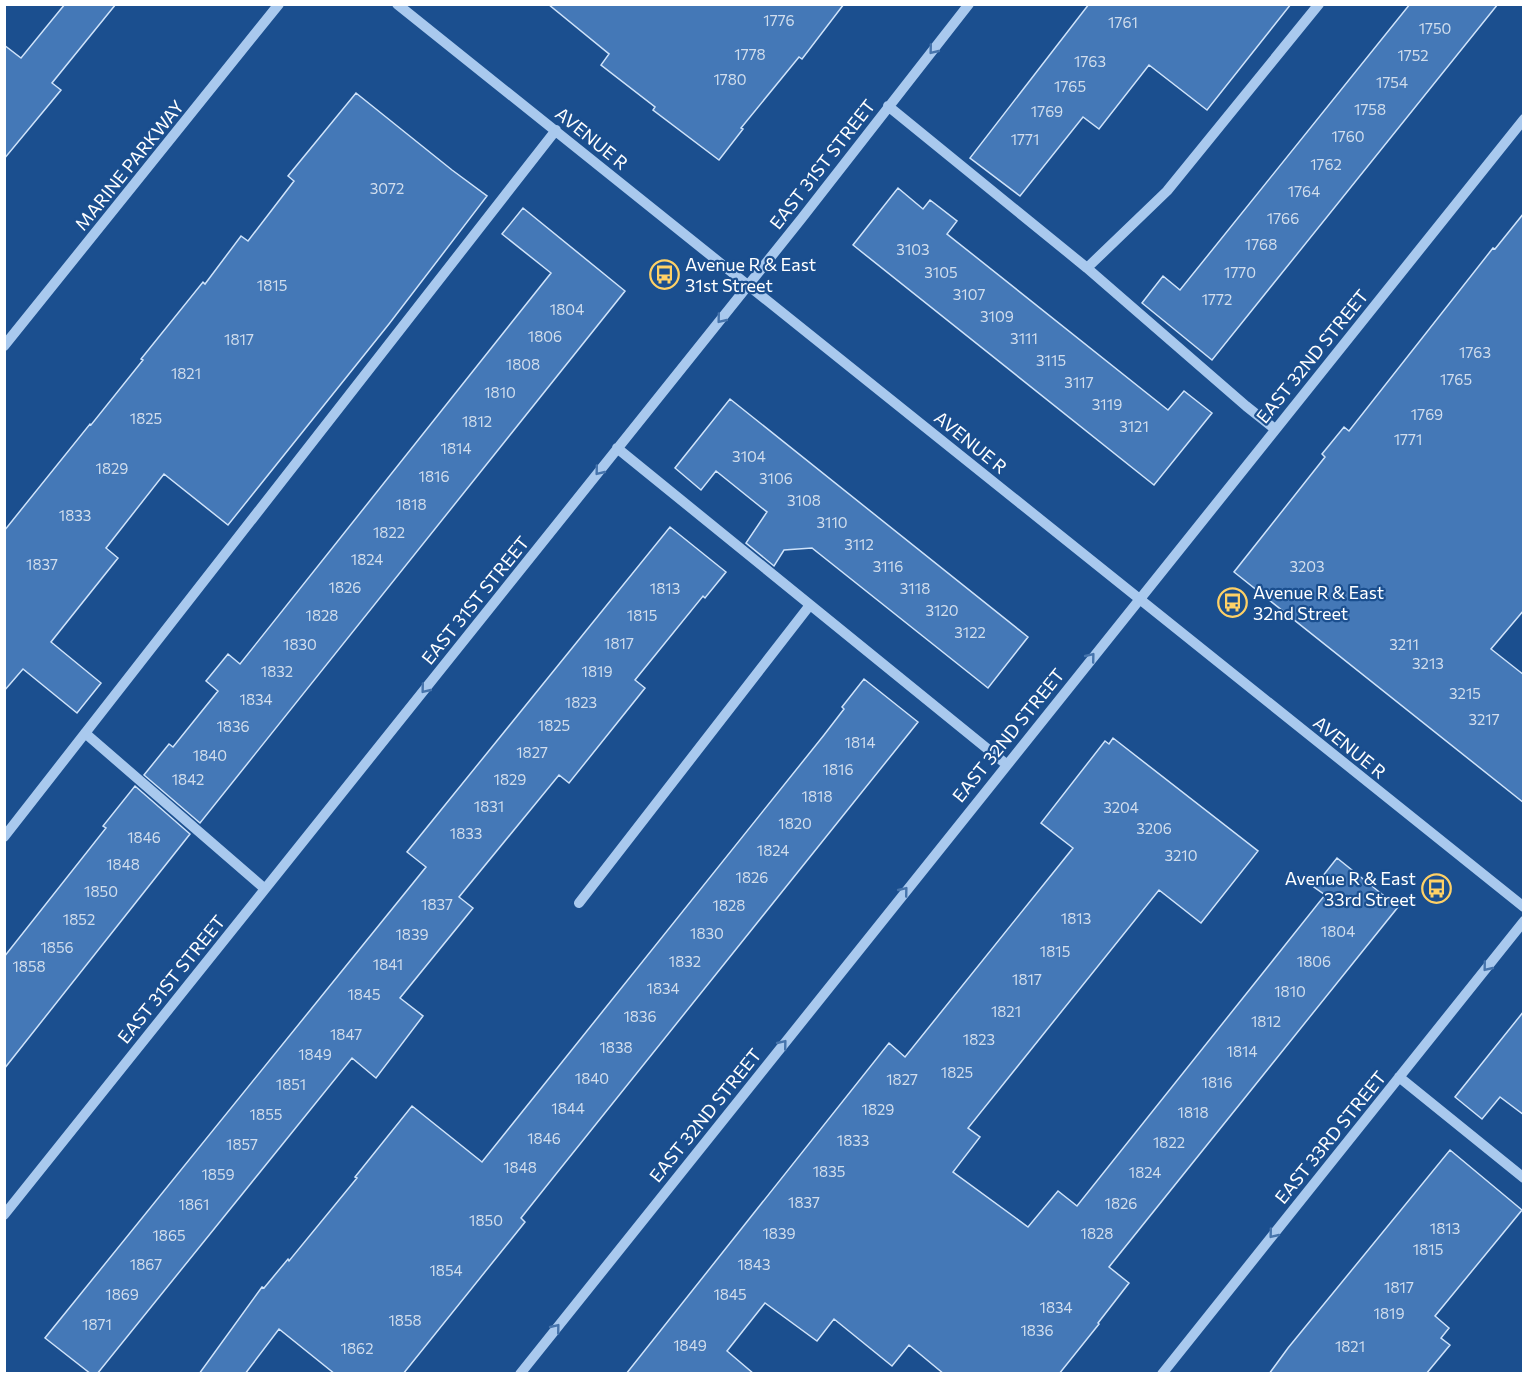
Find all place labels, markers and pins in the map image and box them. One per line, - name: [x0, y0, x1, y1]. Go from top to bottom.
- place label: Avenue R & East 31st Street: [685, 253, 816, 296]
- bus stop icon: Avenue R & East 31st Street: [648, 258, 680, 290]
- place label: Avenue R & East 32nd Street: [1253, 581, 1384, 624]
- bus stop icon: Avenue R & East 32nd Street: [1216, 586, 1248, 618]
- place label: Avenue R & East 33rd Street: [1285, 867, 1416, 910]
- bus stop icon: Avenue R & East 33rd Street: [1421, 872, 1453, 904]

